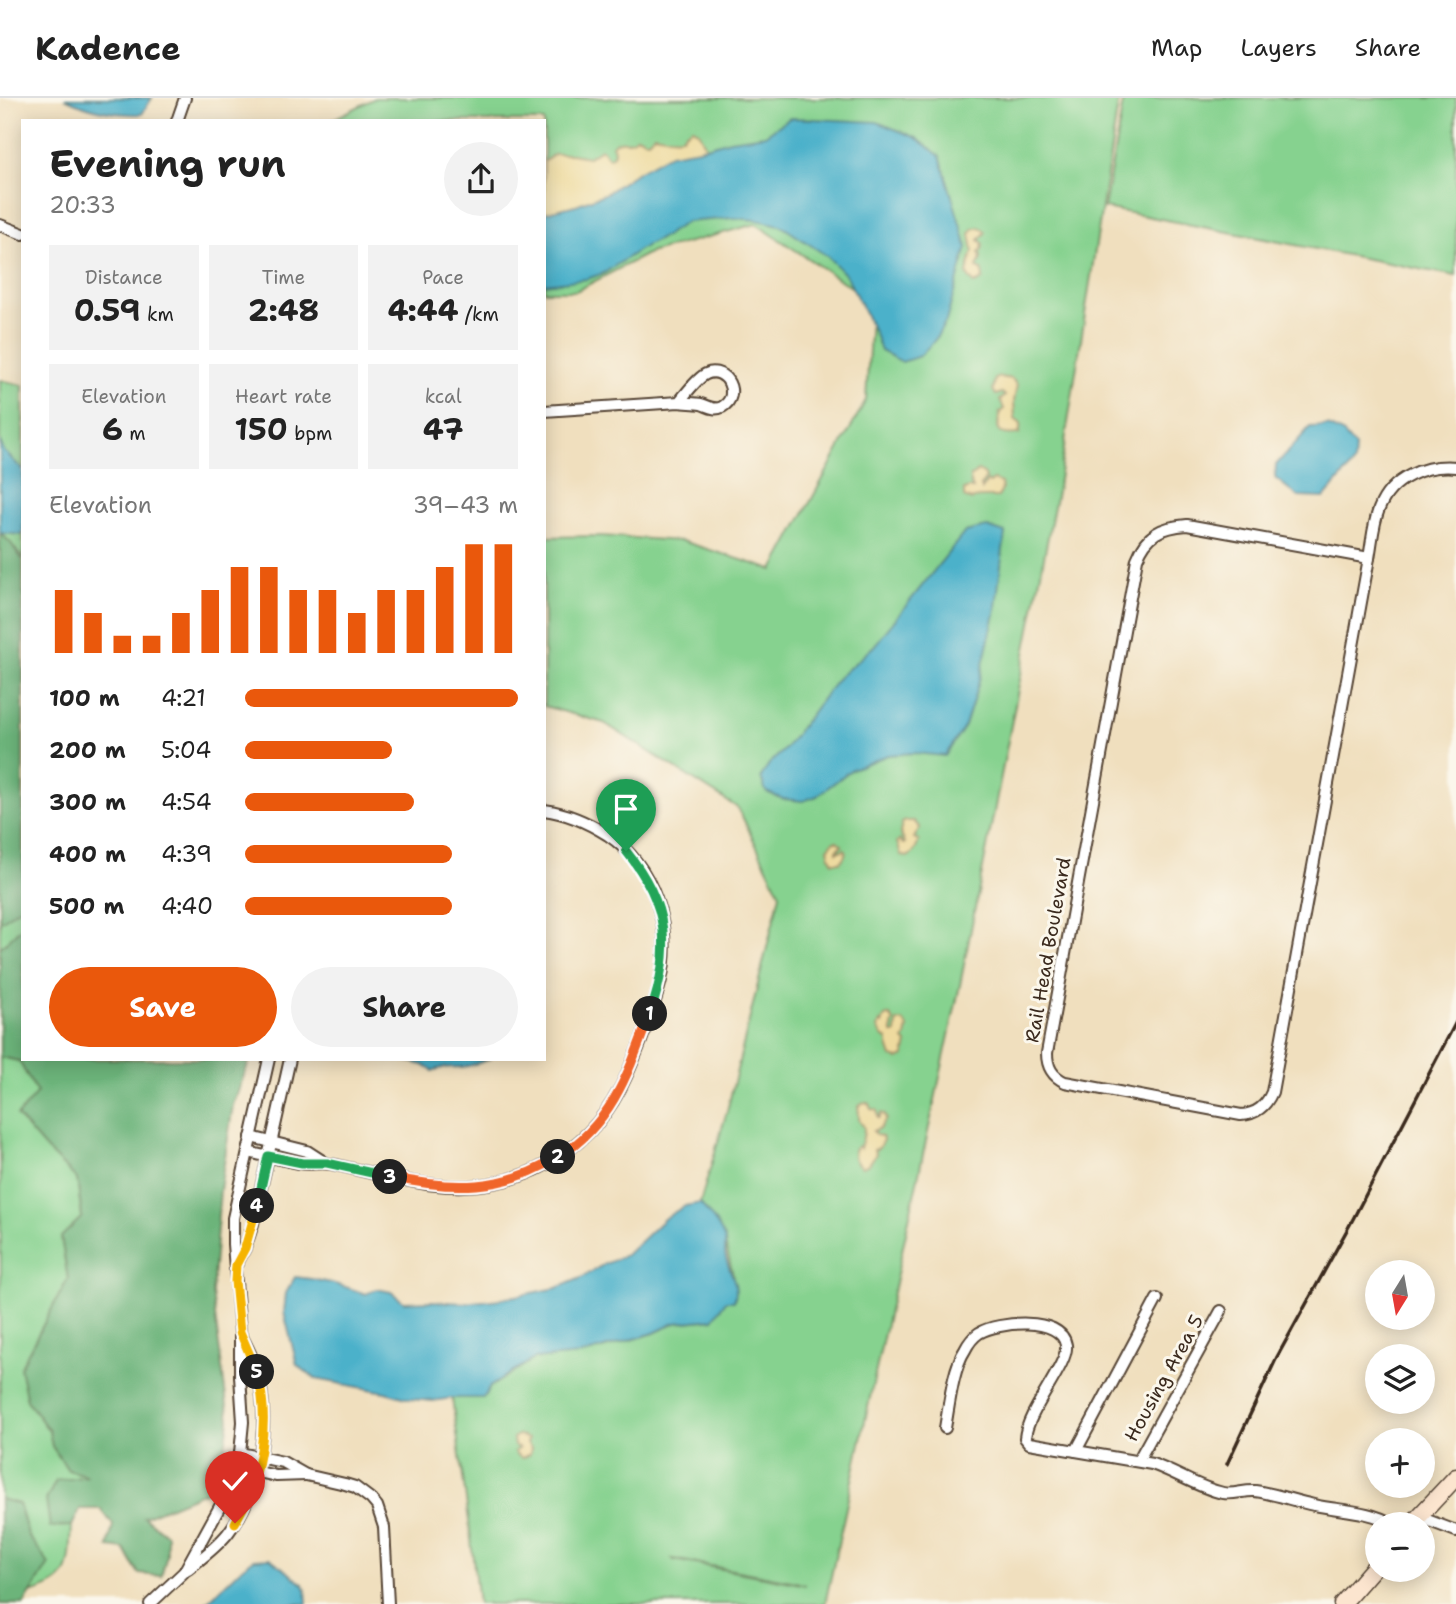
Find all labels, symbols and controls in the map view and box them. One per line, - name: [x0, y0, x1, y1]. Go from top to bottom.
- text: Kadence: [35, 26, 181, 71]
- text: Map: [1151, 32, 1202, 64]
- text: Layers: [1240, 32, 1317, 64]
- text: Share: [1355, 32, 1421, 64]
- text: Evening run: [49, 138, 286, 189]
- button: share: [444, 142, 518, 216]
- text: 20:33: [49, 190, 116, 220]
- text: Distance: [85, 265, 163, 290]
- text: Time: [262, 265, 305, 290]
- text: Pace: [422, 265, 464, 290]
- text: 0.59: [74, 290, 141, 331]
- text: 2:48: [248, 290, 319, 331]
- text: 4:44: [388, 290, 458, 331]
- text: km: [141, 302, 174, 327]
- text: /km: [458, 302, 499, 327]
- text: Elevation: [81, 384, 166, 409]
- text: Heart rate: [235, 384, 332, 409]
- text: kcal: [425, 384, 462, 409]
- text: 6: [102, 409, 123, 450]
- text: 150: [235, 409, 288, 450]
- text: 47: [423, 409, 464, 450]
- text: m: [123, 421, 146, 446]
- text: bpm: [288, 421, 332, 446]
- text: Elevation: [49, 490, 152, 520]
- text: 39–43 m: [413, 490, 518, 520]
- text: 100 m: [49, 683, 120, 713]
- text: 4:21: [161, 683, 206, 713]
- text: 200 m: [49, 735, 126, 765]
- text: 5:04: [161, 735, 211, 765]
- pin: [596, 779, 656, 851]
- text: 300 m: [49, 787, 126, 817]
- text: 4:54: [161, 787, 212, 817]
- icon: arrive: [607, 790, 645, 828]
- text: 400 m: [49, 839, 126, 869]
- text: 4:39: [161, 839, 212, 869]
- street label: Rail Head Boulevard: [1019, 855, 1077, 1045]
- text: 500 m: [49, 891, 124, 921]
- text: 4:40: [161, 891, 213, 921]
- button: Save: [49, 967, 277, 1047]
- button: Share: [291, 967, 518, 1047]
- pin: 1: [632, 996, 668, 1032]
- text: 1: [645, 1001, 654, 1026]
- pin: 2: [540, 1140, 576, 1174]
- text: 2: [551, 1144, 564, 1169]
- pin: 3: [372, 1160, 408, 1194]
- text: 3: [383, 1164, 396, 1189]
- pin: 4: [240, 1188, 274, 1224]
- text: 4: [250, 1193, 263, 1218]
- north arrow: [1365, 1260, 1435, 1330]
- map controls: [1365, 1260, 1435, 1582]
- street label: Housing Area 5: [1119, 1310, 1209, 1446]
- button: layers: [1365, 1344, 1435, 1414]
- pin: 5: [240, 1354, 274, 1390]
- text: 5: [251, 1359, 262, 1384]
- button: +: [1365, 1428, 1435, 1498]
- pin: [205, 1451, 265, 1523]
- icon: check: [216, 1462, 254, 1500]
- button: −: [1365, 1512, 1435, 1582]

